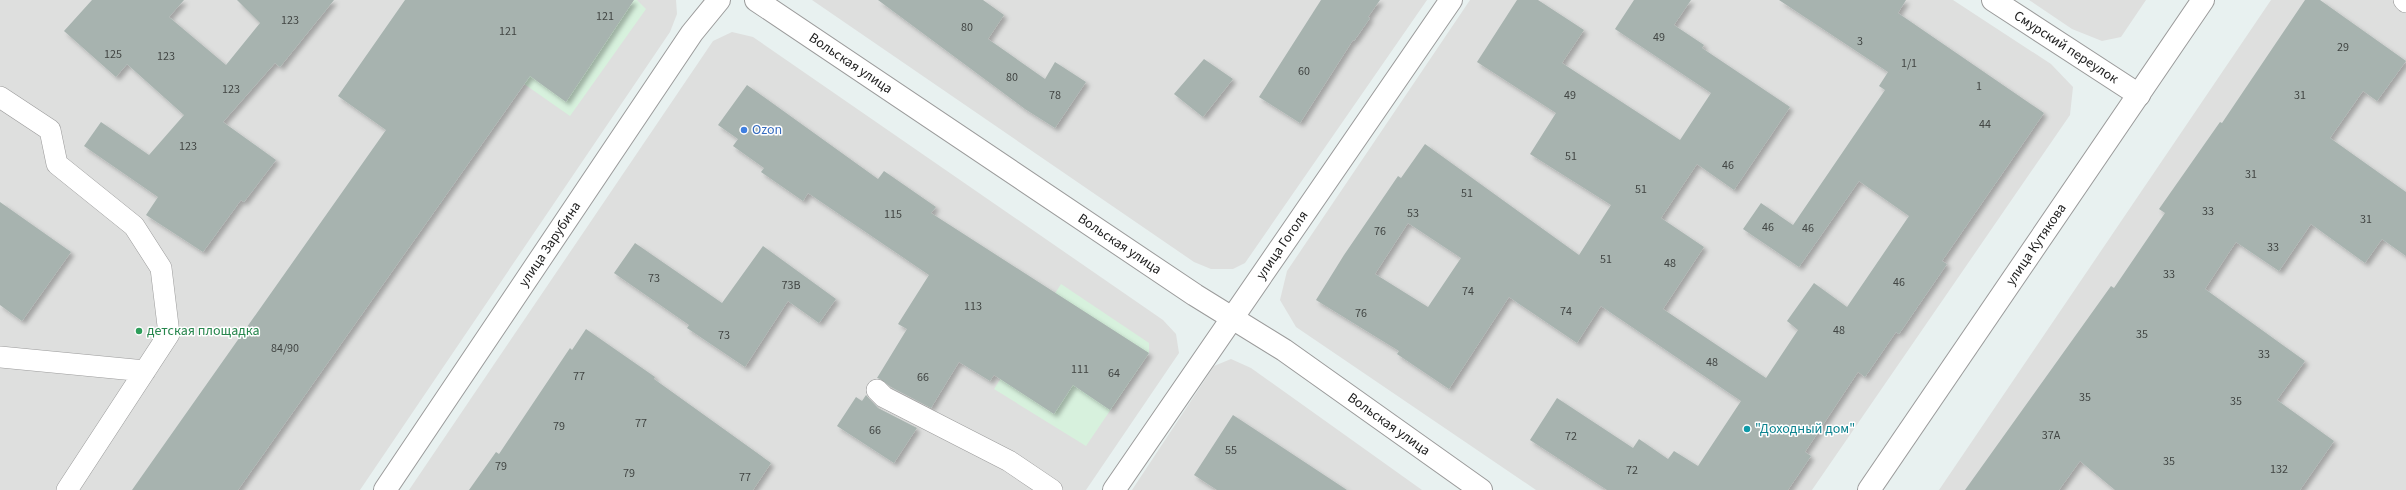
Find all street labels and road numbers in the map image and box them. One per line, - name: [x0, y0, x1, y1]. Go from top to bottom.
- street label: Смурский переулок: [2010, 6, 2122, 89]
- street label: Вольская улица: [805, 28, 897, 99]
- street label: улица Зарубина: [514, 198, 586, 291]
- street label: улица Кутякова: [2001, 199, 2071, 290]
- street label: улица Гоголя: [1251, 207, 1313, 284]
- street label: Вольская улица: [1074, 209, 1165, 280]
- street label: Вольская улица: [1343, 388, 1434, 461]

